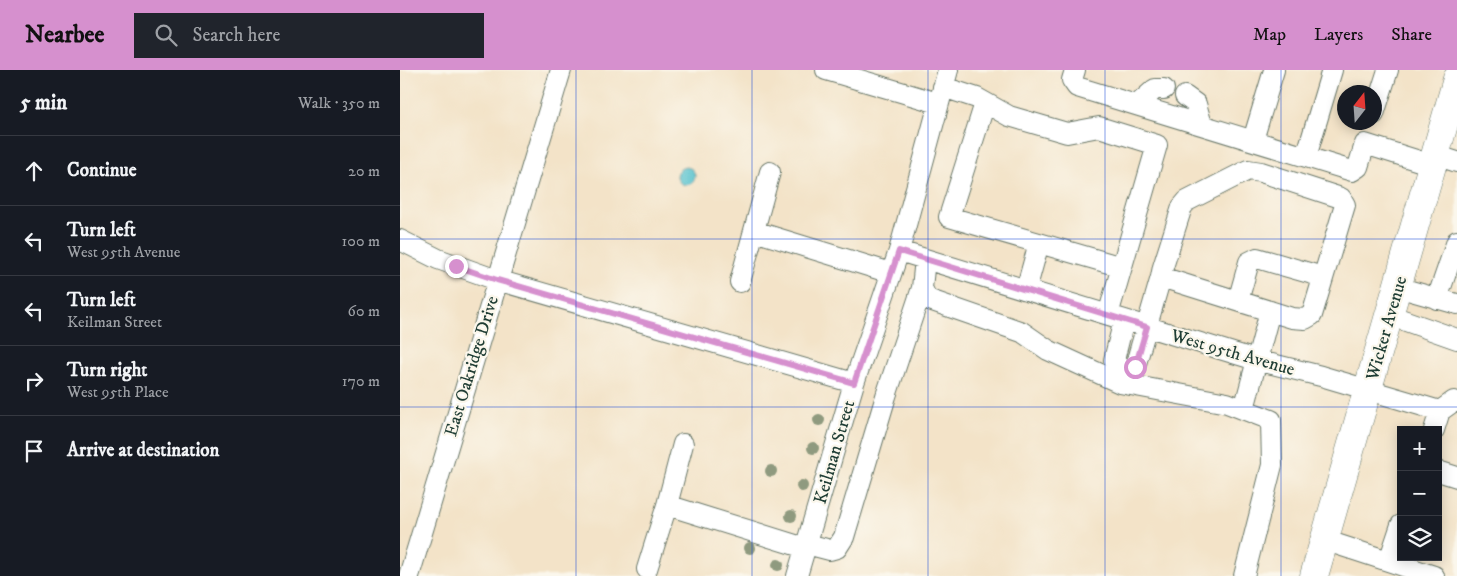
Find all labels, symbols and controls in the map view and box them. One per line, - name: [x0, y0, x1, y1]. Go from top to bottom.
- search box: [134, 13, 484, 58]
- text: Nearbee: [25, 20, 104, 50]
- icon: search: [152, 21, 180, 49]
- text: Search here: [192, 24, 280, 47]
- text: Map: [1253, 24, 1286, 46]
- text: Layers: [1314, 24, 1363, 46]
- text: Share: [1391, 24, 1432, 46]
- north arrow: [1337, 85, 1382, 130]
- text: 5 min: [20, 90, 67, 116]
- text: Walk · 350 m: [298, 93, 380, 113]
- icon: ahead: [20, 157, 48, 185]
- text: Continue: [67, 159, 137, 182]
- text: 20 m: [348, 161, 380, 181]
- text: Turn left: [67, 219, 136, 242]
- icon: left: [20, 227, 48, 255]
- text: 100 m: [342, 231, 380, 251]
- text: West 95th Avenue: [67, 242, 180, 262]
- route end: [445, 255, 468, 278]
- street label: Wicker Avenue: [1361, 274, 1412, 384]
- text: Turn left: [67, 289, 136, 312]
- street label: East Oakridge Drive: [440, 293, 504, 439]
- icon: left: [20, 297, 48, 325]
- text: 60 m: [348, 301, 380, 321]
- text: Keilman Street: [67, 312, 162, 332]
- street label: West 95th Avenue: [1167, 325, 1297, 381]
- route start: [1124, 356, 1147, 379]
- text: Turn right: [67, 359, 147, 382]
- icon: right: [20, 367, 48, 395]
- text: 170 m: [342, 371, 380, 391]
- text: West 95th Place: [67, 382, 169, 402]
- street label: Keilman Street: [810, 398, 860, 507]
- map controls: [1397, 426, 1442, 561]
- button: +: [1397, 426, 1442, 471]
- icon: arrive: [20, 437, 48, 465]
- text: Arrive at destination: [67, 439, 219, 462]
- button: −: [1397, 471, 1442, 516]
- button: layers: [1397, 516, 1442, 561]

